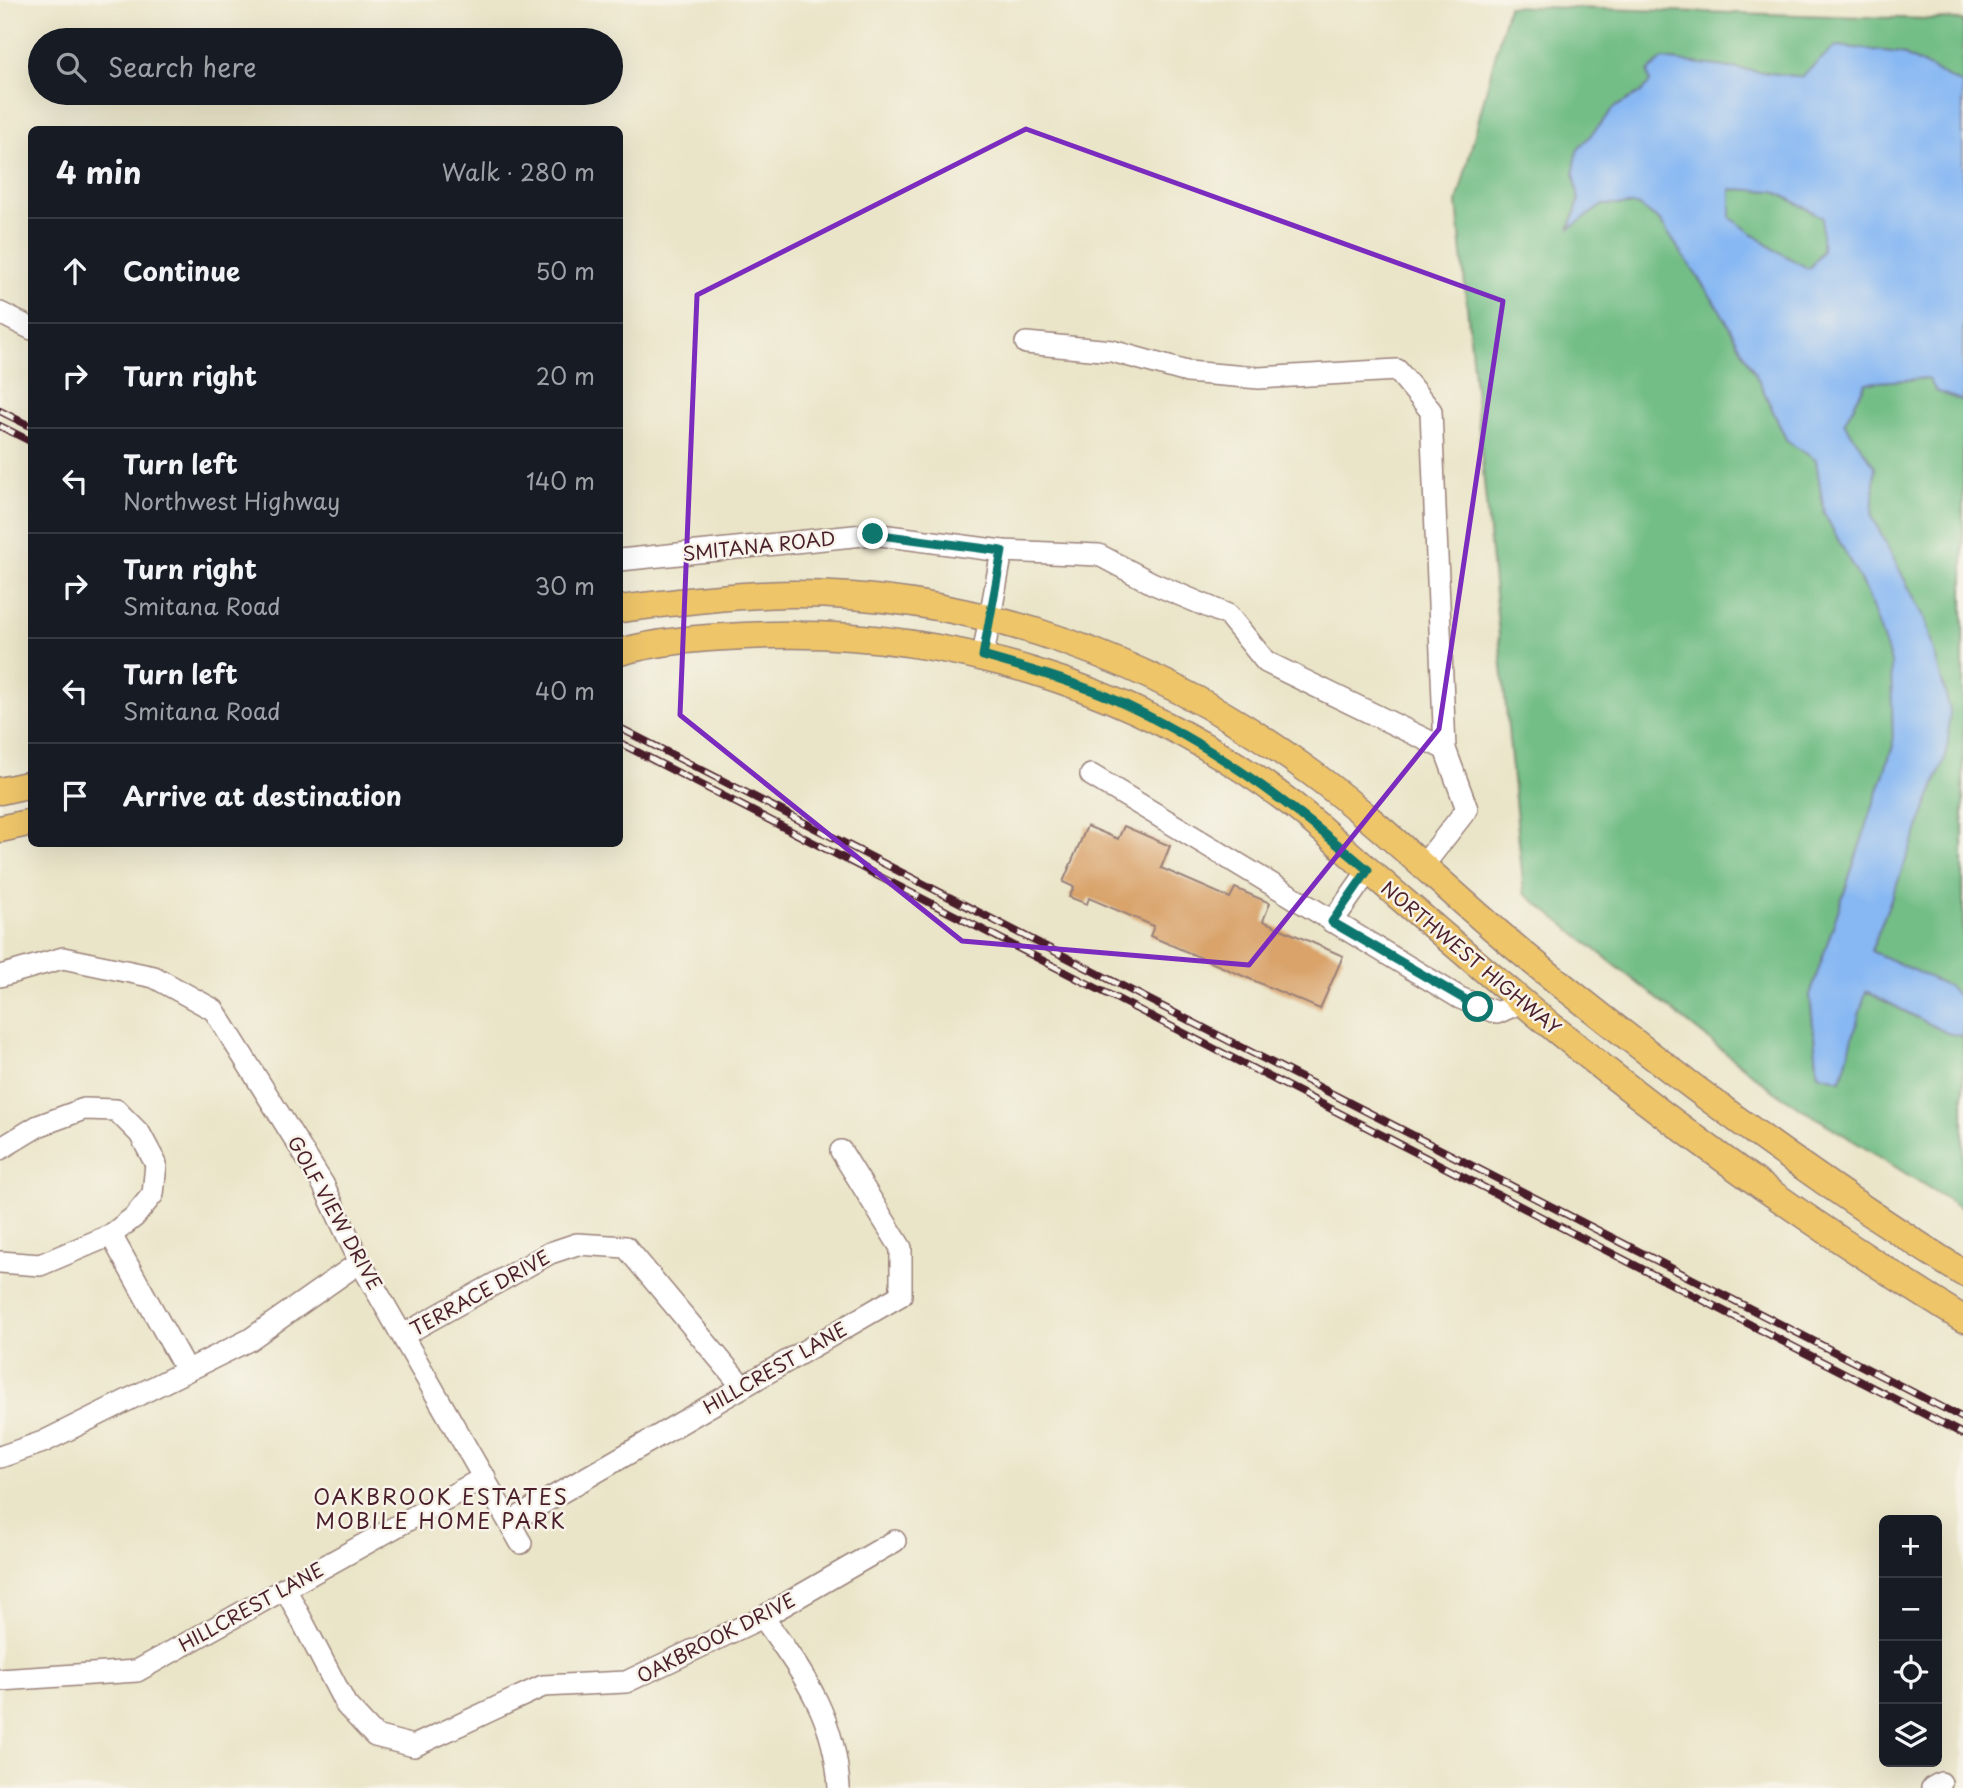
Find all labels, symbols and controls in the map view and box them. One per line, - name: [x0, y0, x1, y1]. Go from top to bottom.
- search box: [28, 28, 623, 105]
- text: Search here: [108, 47, 257, 86]
- icon: search: [52, 48, 90, 86]
- text: 4 min: [56, 149, 142, 194]
- text: Walk · 280 m: [442, 154, 595, 189]
- text: Continue: [123, 251, 240, 290]
- icon: ahead: [56, 252, 94, 290]
- text: 50 m: [535, 253, 595, 288]
- text: Turn right: [123, 356, 257, 395]
- icon: right: [56, 357, 94, 395]
- text: 20 m: [536, 358, 595, 393]
- text: Turn left: [123, 444, 238, 483]
- icon: left: [56, 462, 94, 500]
- text: 140 m: [526, 463, 595, 498]
- text: Northwest Highway: [123, 483, 340, 518]
- route end: [857, 518, 888, 549]
- street label: SMITANA ROAD: [681, 523, 837, 567]
- text: Turn right: [123, 549, 257, 588]
- icon: right: [56, 567, 94, 605]
- text: 30 m: [534, 568, 595, 603]
- text: Smitana Road: [123, 588, 281, 623]
- text: Turn left: [123, 654, 238, 693]
- icon: left: [56, 672, 94, 710]
- text: 40 m: [535, 673, 595, 708]
- text: Smitana Road: [123, 693, 281, 728]
- text: Arrive at destination: [123, 776, 402, 815]
- icon: arrive: [56, 777, 94, 815]
- street label: NORTHWEST HIGHWAY: [1376, 874, 1568, 1041]
- route start: [1462, 991, 1493, 1022]
- street label: GOLF VIEW DRIVE: [282, 1130, 390, 1295]
- street label: TERRACE DRIVE: [405, 1242, 554, 1342]
- street label: HILLCREST LANE: [697, 1314, 852, 1420]
- district label: OAKBROOK ESTATES MOBILE HOME PARK: [313, 1480, 569, 1536]
- map controls: [1879, 1515, 1942, 1767]
- button: +: [1879, 1515, 1942, 1578]
- street label: HILLCREST LANE: [173, 1555, 328, 1658]
- button: −: [1879, 1578, 1942, 1641]
- street label: OAKBROOK DRIVE: [632, 1585, 800, 1689]
- button: locate: [1879, 1641, 1942, 1704]
- button: layers: [1879, 1704, 1942, 1767]

